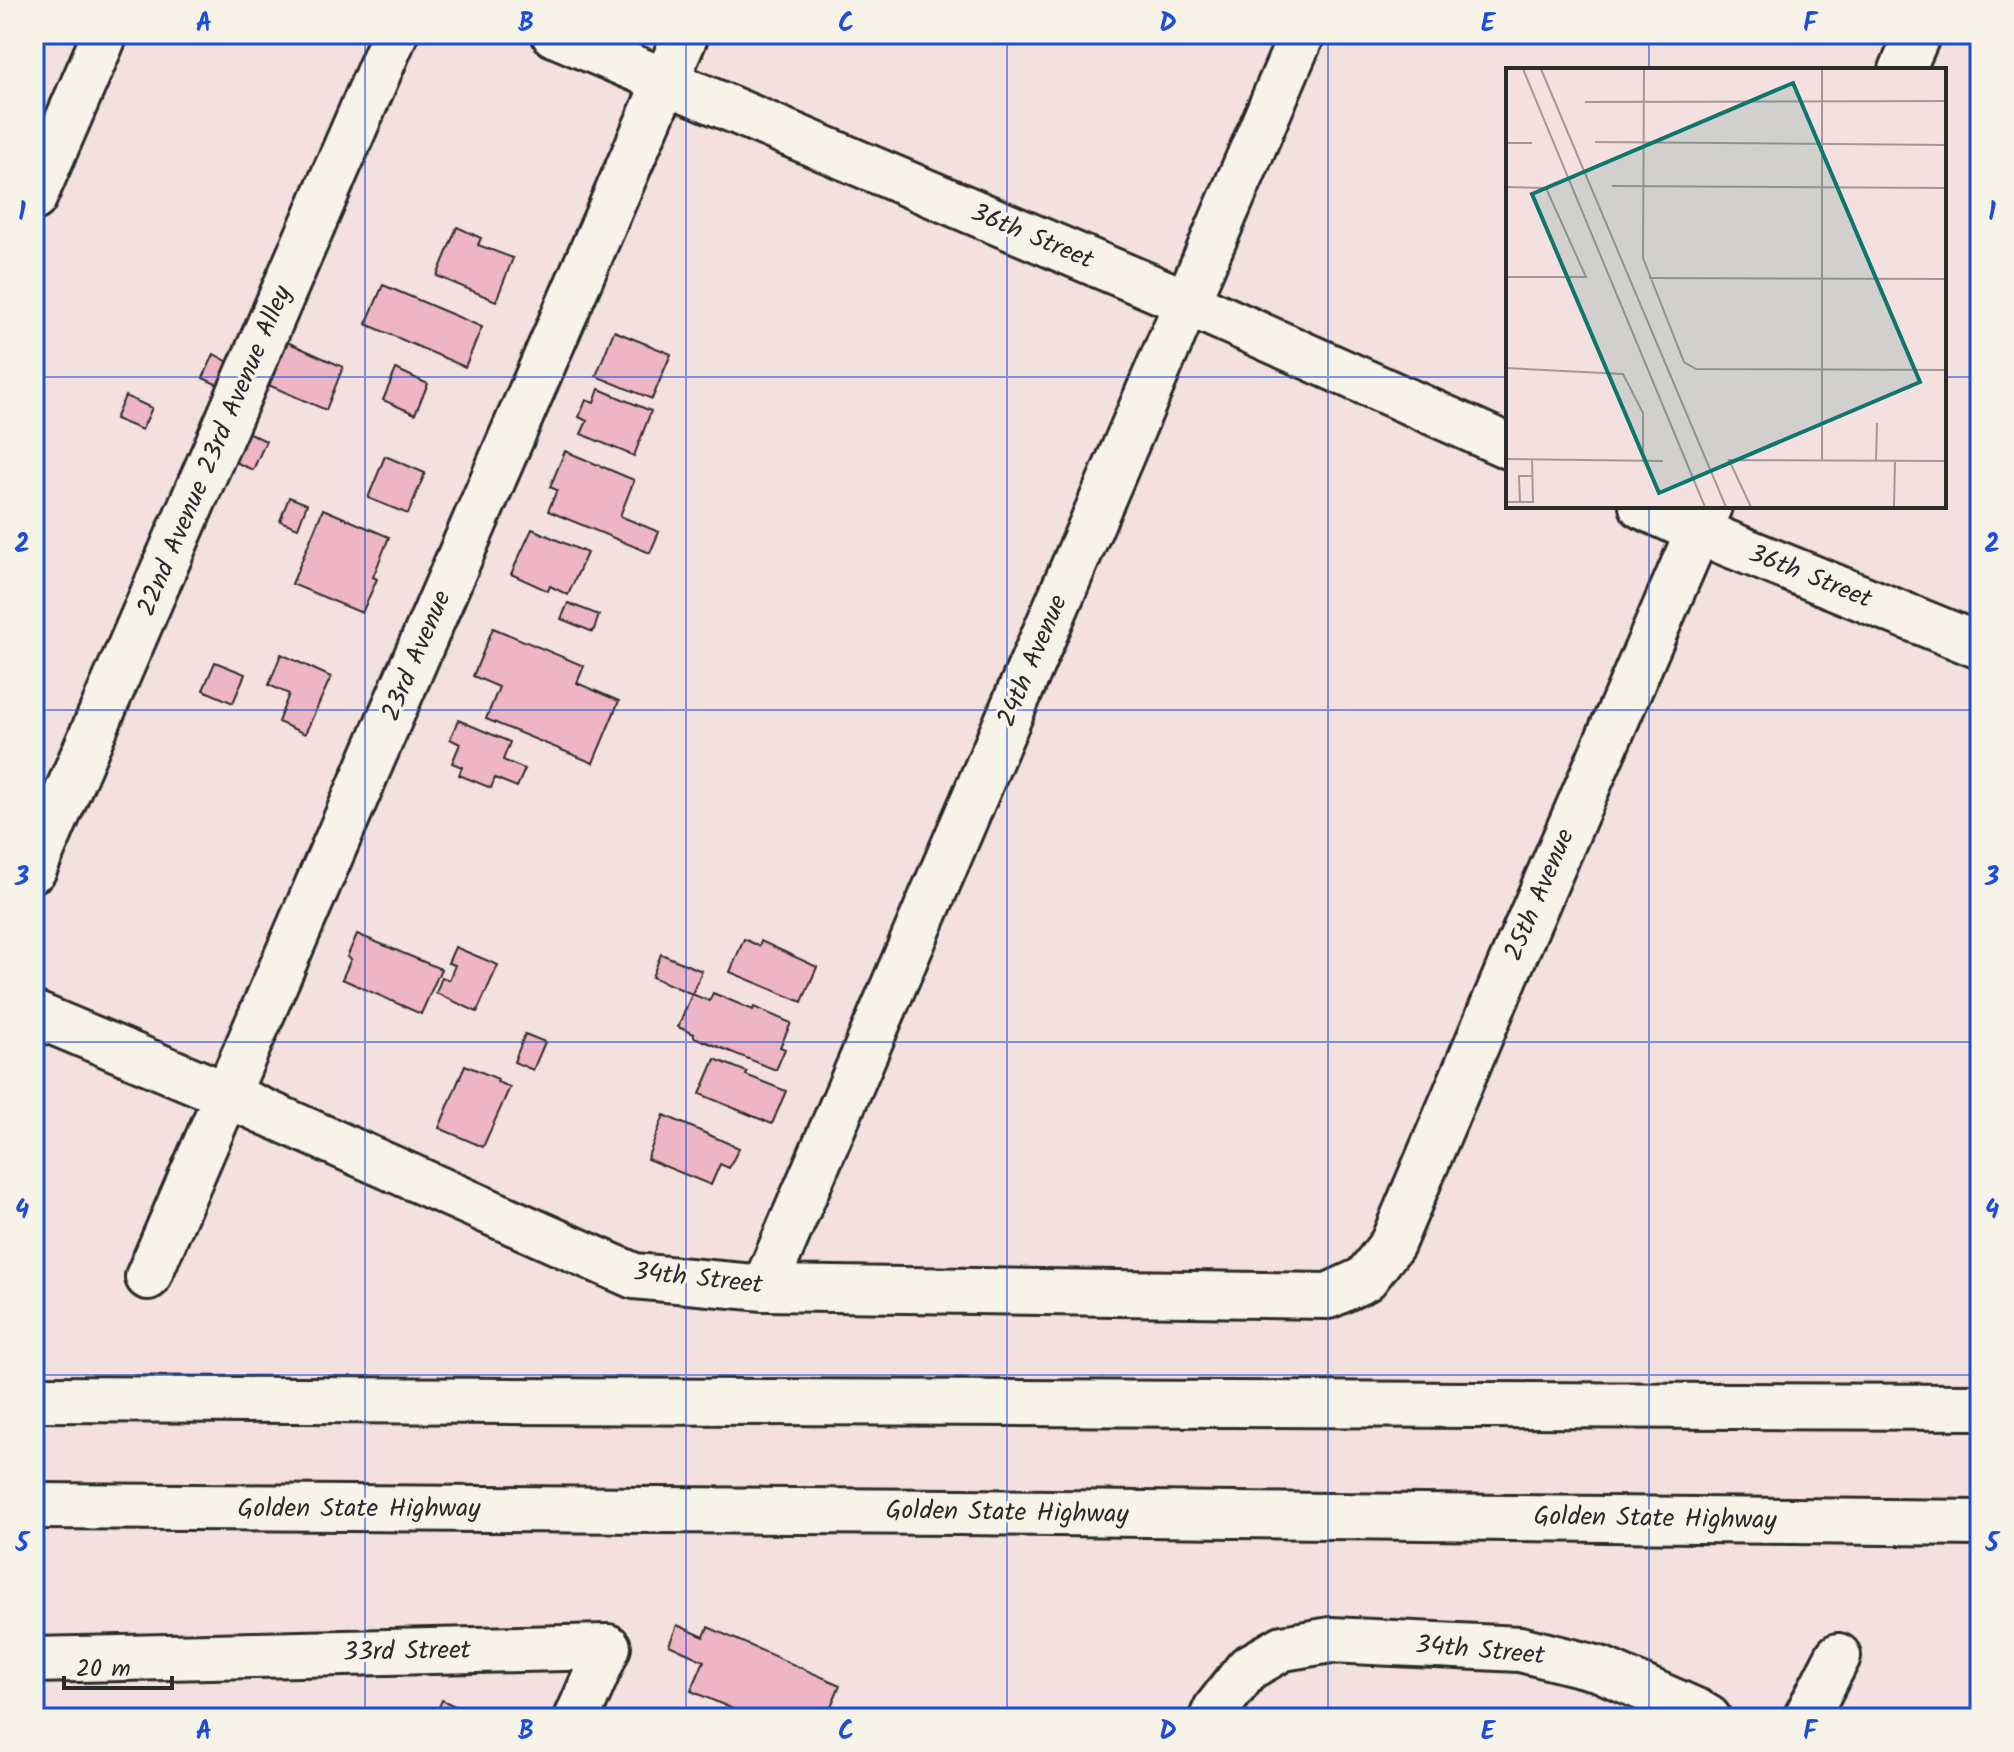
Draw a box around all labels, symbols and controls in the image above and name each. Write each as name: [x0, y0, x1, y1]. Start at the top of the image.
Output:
text: A: [196, 3, 212, 45]
text: B: [518, 3, 534, 45]
text: C: [838, 3, 854, 45]
text: D: [1159, 3, 1177, 45]
text: E: [1481, 3, 1497, 45]
text: F: [1803, 3, 1819, 45]
inset map: [1506, 68, 1946, 508]
text: 1: [18, 192, 26, 234]
street label: 36th Street: [964, 192, 1101, 282]
text: 1: [1988, 192, 1996, 234]
street label: 22nd Avenue 23rd Avenue Alley: [126, 278, 304, 623]
text: 2: [14, 524, 30, 566]
text: 2: [1984, 524, 2000, 566]
street label: 36th Street: [1742, 533, 1879, 621]
street label: 23rd Avenue: [371, 584, 464, 728]
street label: 24th Avenue: [986, 588, 1080, 734]
street label: 25th Avenue: [1493, 822, 1587, 968]
text: 3: [14, 857, 29, 899]
text: 3: [1984, 857, 1999, 899]
text: 4: [15, 1190, 29, 1232]
text: 4: [1985, 1190, 1999, 1232]
street label: 34th Street: [631, 1251, 766, 1307]
street label: Golden State Highway: [237, 1488, 481, 1530]
street label: Golden State Highway: [885, 1490, 1130, 1536]
street label: Golden State Highway: [1533, 1496, 1778, 1542]
text: 5: [14, 1523, 30, 1565]
text: 5: [1984, 1523, 2000, 1565]
street label: 34th Street: [1414, 1624, 1547, 1678]
street label: 33rd Street: [343, 1630, 472, 1674]
scale bar: [64, 1640, 172, 1690]
text: 20 m: [76, 1650, 131, 1689]
text: A: [196, 1711, 212, 1752]
text: B: [518, 1711, 534, 1752]
text: C: [838, 1711, 854, 1752]
text: D: [1159, 1711, 1177, 1752]
text: E: [1481, 1711, 1497, 1752]
text: F: [1803, 1711, 1819, 1752]

